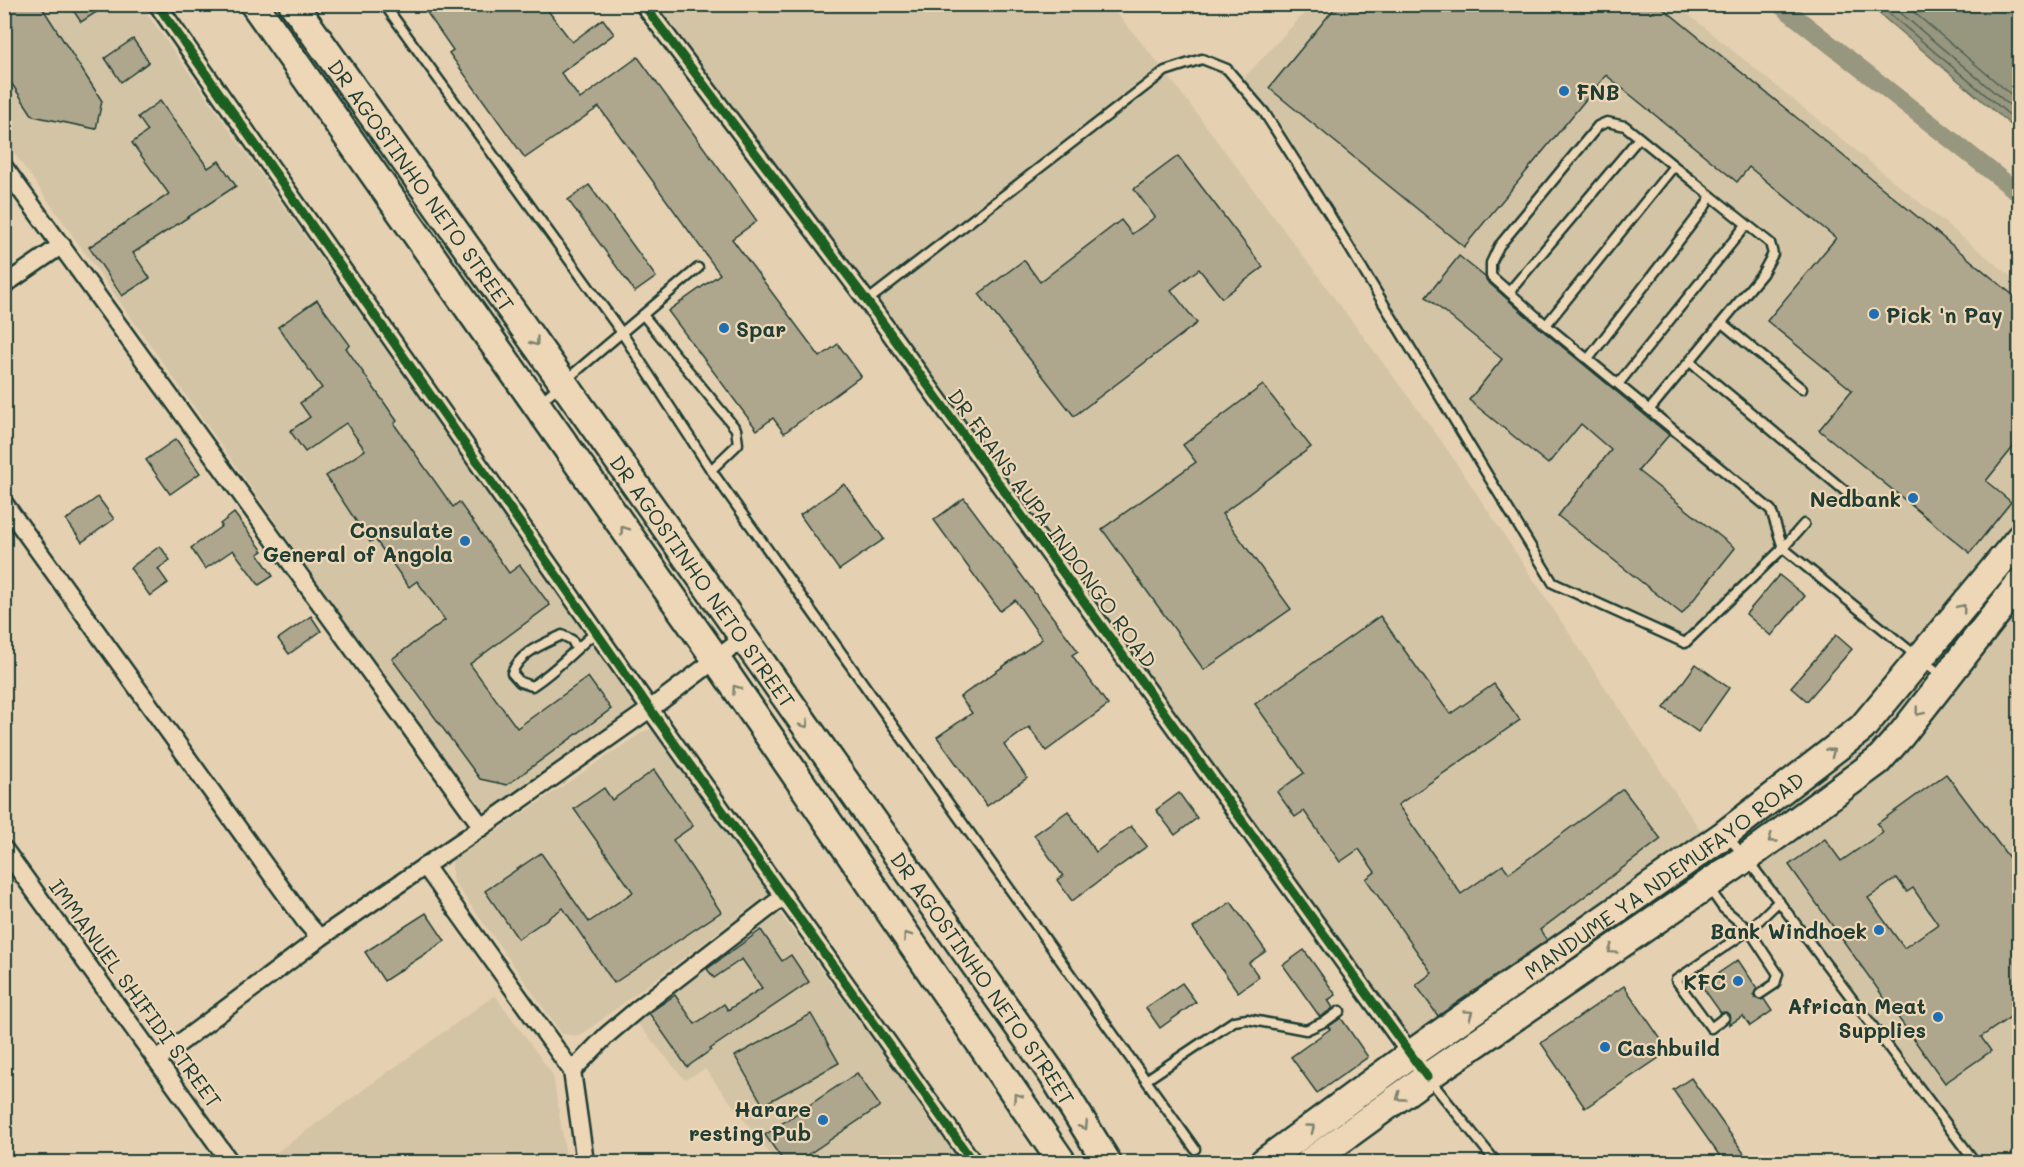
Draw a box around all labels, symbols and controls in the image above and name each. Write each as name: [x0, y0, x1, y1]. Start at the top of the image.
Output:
street label: DR AGOSTINHO NETO STREET: [323, 53, 521, 316]
place label: FNB: [1576, 78, 1620, 105]
marker: FNB: [1557, 84, 1571, 98]
place label: Pick 'n Pay: [1886, 301, 2003, 329]
marker: Pick 'n Pay: [1867, 307, 1881, 321]
place label: Spar: [736, 315, 786, 342]
marker: Spar: [717, 321, 731, 335]
one-way arrow: [528, 336, 539, 347]
street label: DR FRANS AUPA INDONGO ROAD: [943, 383, 1163, 673]
street label: DR AGOSTINHO NETO STREET: [605, 449, 802, 713]
place label: Nedbank: [1810, 485, 1901, 512]
marker: Nedbank: [1906, 491, 1920, 505]
place label: Consulate General of Angola: [263, 516, 453, 567]
one-way arrow: [620, 525, 631, 536]
marker: Consulate General of Angola: [458, 534, 472, 548]
one-way arrow: [1955, 604, 1966, 615]
one-way arrow: [732, 685, 743, 696]
one-way arrow: [1915, 705, 1926, 716]
one-way arrow: [798, 718, 809, 729]
one-way arrow: [1824, 748, 1835, 759]
street label: MANDUME YA NDEMUFAYO ROAD: [1518, 765, 1809, 985]
one-way arrow: [1768, 831, 1779, 842]
street label: DR AGOSTINHO NETO STREET: [885, 846, 1082, 1110]
street label: IMMANUEL SHIFIDI STREET: [44, 873, 228, 1113]
place label: Bank Windhoek: [1710, 917, 1867, 944]
marker: Bank Windhoek: [1872, 923, 1886, 937]
one-way arrow: [903, 932, 914, 943]
one-way arrow: [1608, 943, 1619, 954]
place label: KFC: [1683, 968, 1726, 995]
marker: KFC: [1731, 974, 1745, 988]
place label: African Meat Supplies: [1788, 992, 1926, 1043]
one-way arrow: [1462, 1010, 1473, 1021]
marker: African Meat Supplies: [1931, 1010, 1945, 1024]
place label: Cashbuild: [1617, 1034, 1720, 1061]
marker: Cashbuild: [1598, 1040, 1612, 1054]
one-way arrow: [1396, 1089, 1407, 1100]
one-way arrow: [1013, 1093, 1024, 1104]
place label: Harare resting Pub: [689, 1095, 811, 1146]
marker: Harare resting Pub: [816, 1113, 830, 1127]
one-way arrow: [1077, 1120, 1089, 1130]
one-way arrow: [1304, 1124, 1315, 1135]

